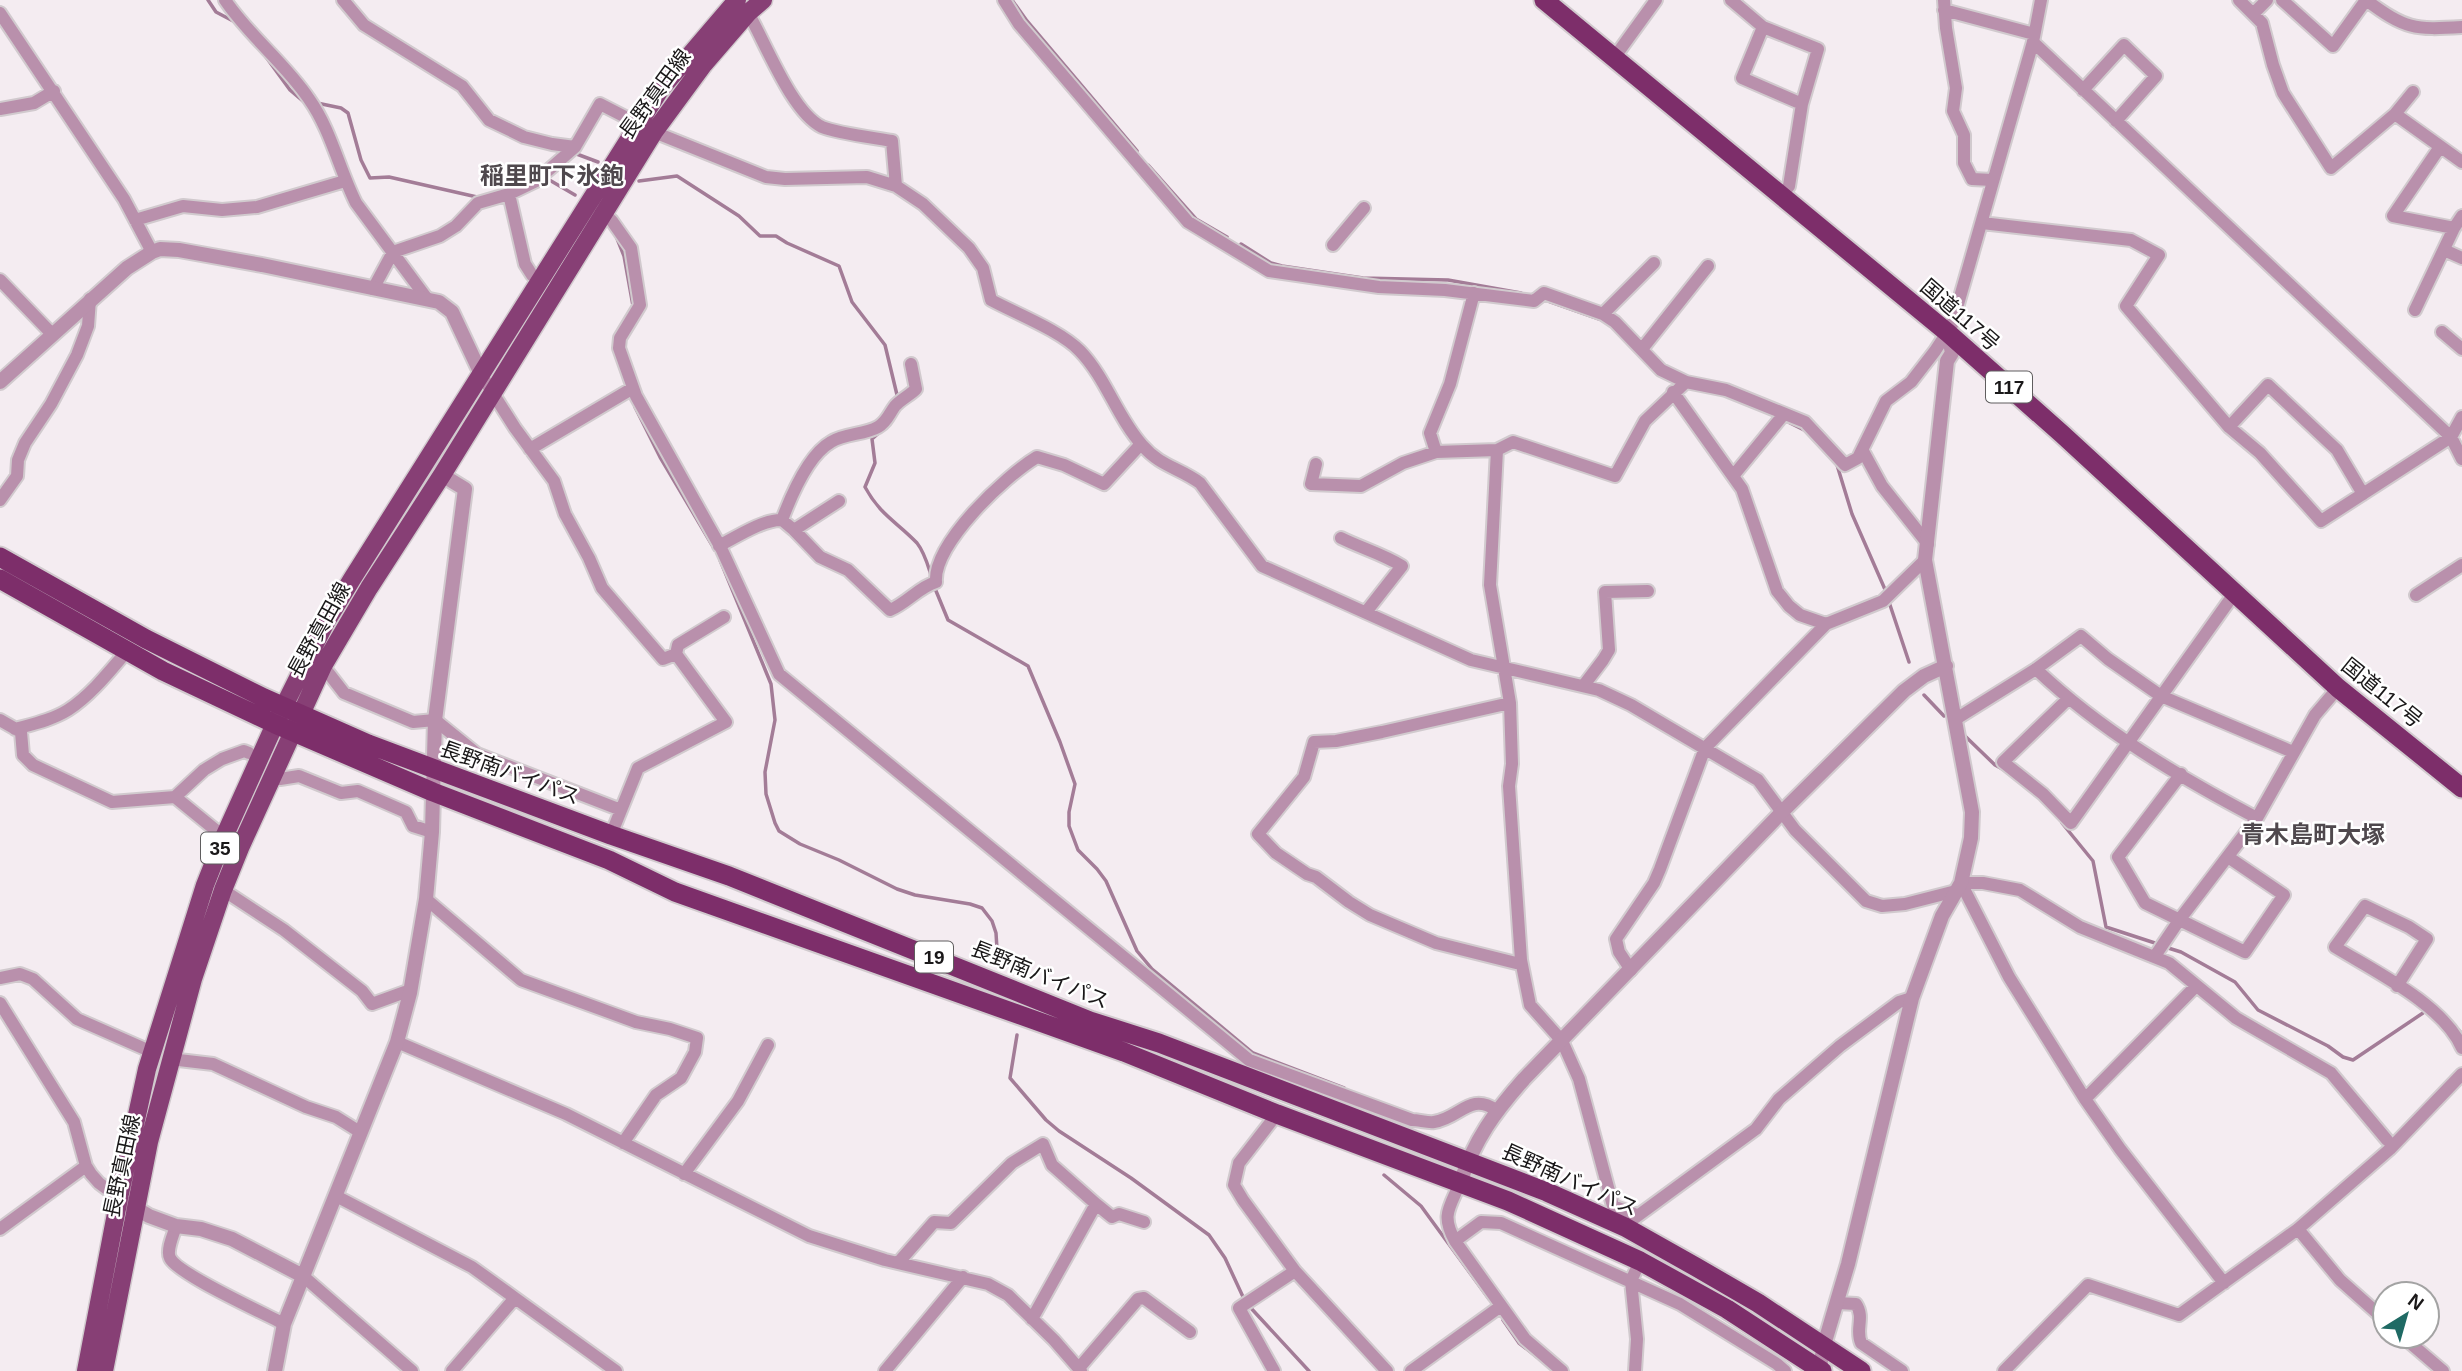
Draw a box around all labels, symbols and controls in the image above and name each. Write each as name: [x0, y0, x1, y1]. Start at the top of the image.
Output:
street label: 長野真田線: [614, 44, 695, 143]
district label: 稲里町下氷鉋: [480, 162, 624, 189]
street label: 国道117号: [1916, 274, 2004, 355]
road number: 117: [1986, 372, 2032, 402]
street label: 長野真田線: [283, 578, 354, 681]
street label: 国道117号: [2338, 653, 2427, 732]
street label: 長野南バイパス: [437, 737, 583, 808]
district label: 青木島町大塚: [2241, 821, 2385, 848]
road number: 35: [201, 832, 239, 863]
street label: 長野南バイパス: [968, 936, 1112, 1013]
road number: 19: [915, 942, 953, 973]
street label: 長野真田線: [99, 1112, 144, 1220]
street label: 長野南バイパス: [1499, 1139, 1642, 1220]
north arrow: [2371, 1280, 2441, 1350]
text: N: [2404, 1289, 2428, 1314]

